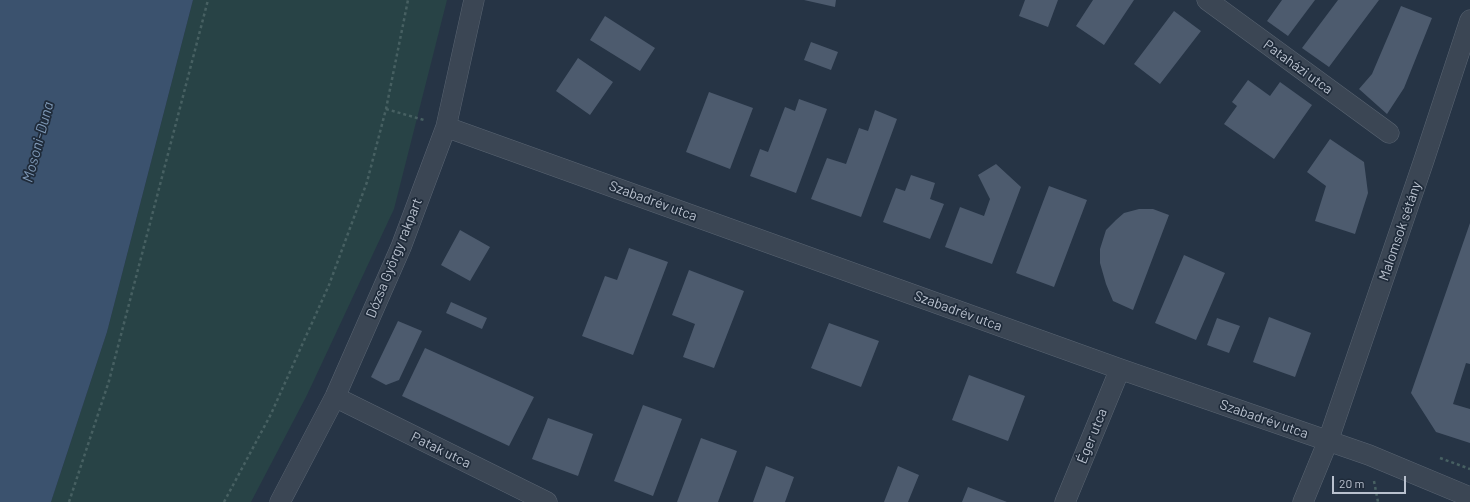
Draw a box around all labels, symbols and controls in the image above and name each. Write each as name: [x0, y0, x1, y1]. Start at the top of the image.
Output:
street label: Pataházi utca: [1260, 36, 1336, 98]
water label: Mosoni-Duna: [19, 100, 57, 184]
street label: Szabadrév utca: [607, 177, 699, 225]
street label: Malomsok sétány: [1375, 179, 1425, 283]
street label: Dózsa György rakpart: [362, 196, 426, 320]
street label: Szabadrév utca: [912, 287, 1004, 335]
street label: Szabadrév utca: [1217, 396, 1311, 442]
street label: Éger utca: [1073, 406, 1111, 466]
street label: Patak utca: [408, 428, 474, 472]
scale bar: [1334, 468, 1408, 494]
text: 20 m: [1339, 476, 1365, 490]

